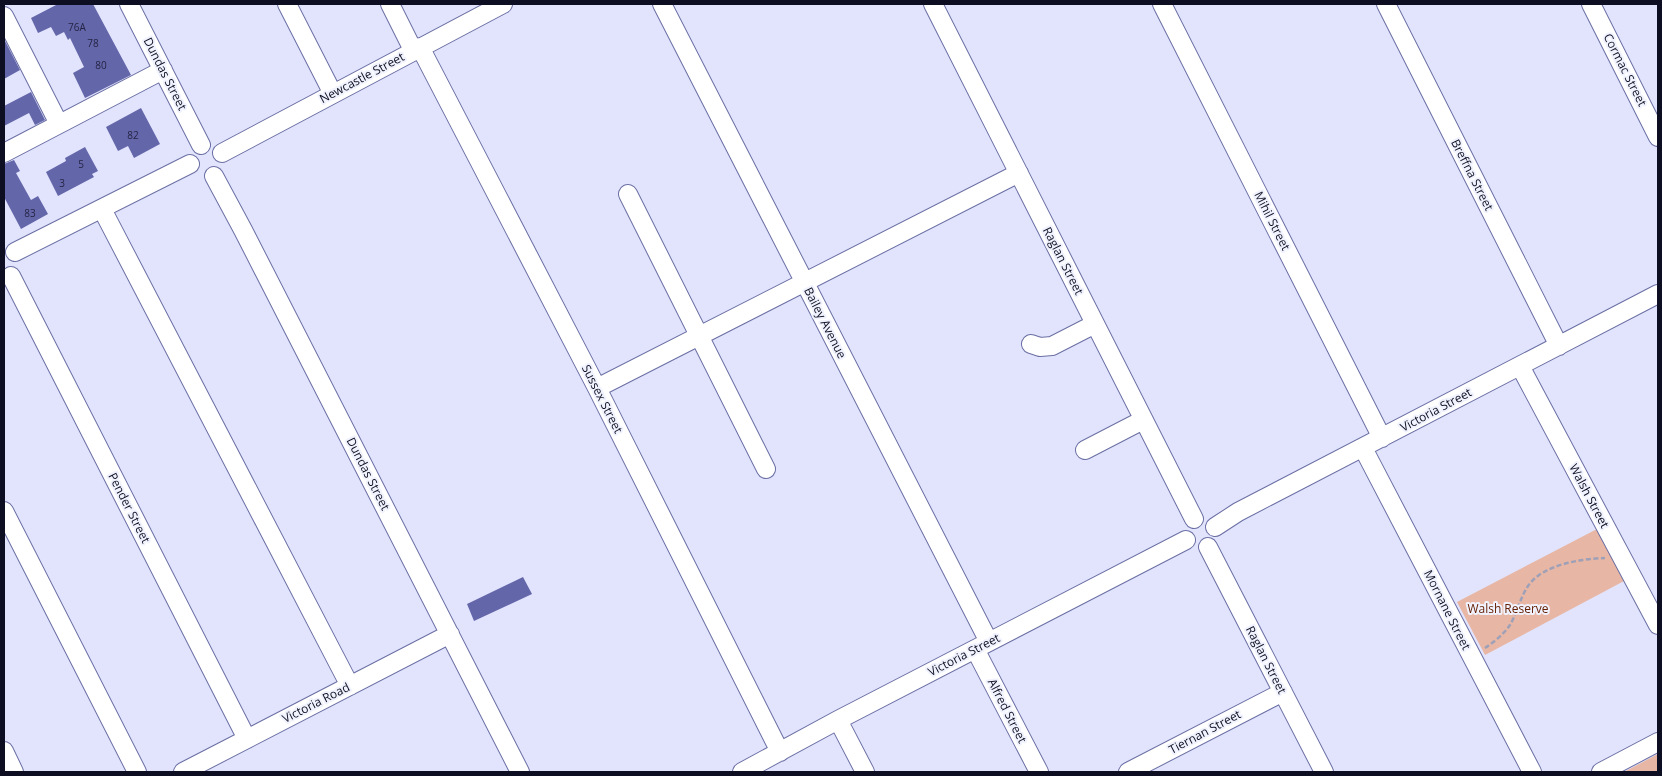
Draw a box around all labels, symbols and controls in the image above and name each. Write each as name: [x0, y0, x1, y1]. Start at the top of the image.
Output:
house number: 76A: [68, 20, 87, 34]
street label: Cormac Street: [1600, 30, 1651, 109]
street label: Dundas Street: [140, 34, 191, 113]
house number: 78: [87, 36, 99, 50]
street label: Newcastle Street: [316, 48, 407, 107]
house number: 80: [95, 58, 107, 72]
house number: 82: [127, 128, 139, 142]
street label: Breffna Street: [1447, 136, 1498, 213]
house number: 5: [78, 157, 84, 171]
house number: 3: [59, 176, 65, 190]
street label: Mihil Street: [1250, 188, 1295, 253]
house number: 83: [24, 206, 36, 220]
street label: Raglan Street: [1039, 224, 1088, 298]
street label: Bailey Avenue: [800, 284, 851, 362]
street label: Sussex Street: [578, 361, 627, 436]
street label: Victoria Street: [1397, 384, 1474, 436]
street label: Dundas Street: [343, 434, 394, 513]
street label: Walsh Street: [1565, 461, 1613, 531]
street label: Pender Street: [104, 470, 154, 546]
street label: Mornane Street: [1420, 567, 1475, 653]
park label: Walsh Reserve: [1467, 600, 1549, 617]
street label: Raglan Street: [1242, 623, 1291, 697]
street label: Victoria Street: [925, 629, 1003, 680]
street label: Alfred Street: [984, 676, 1031, 746]
street label: Victoria Road: [279, 678, 353, 727]
street label: Tiernan Street: [1166, 705, 1244, 758]

